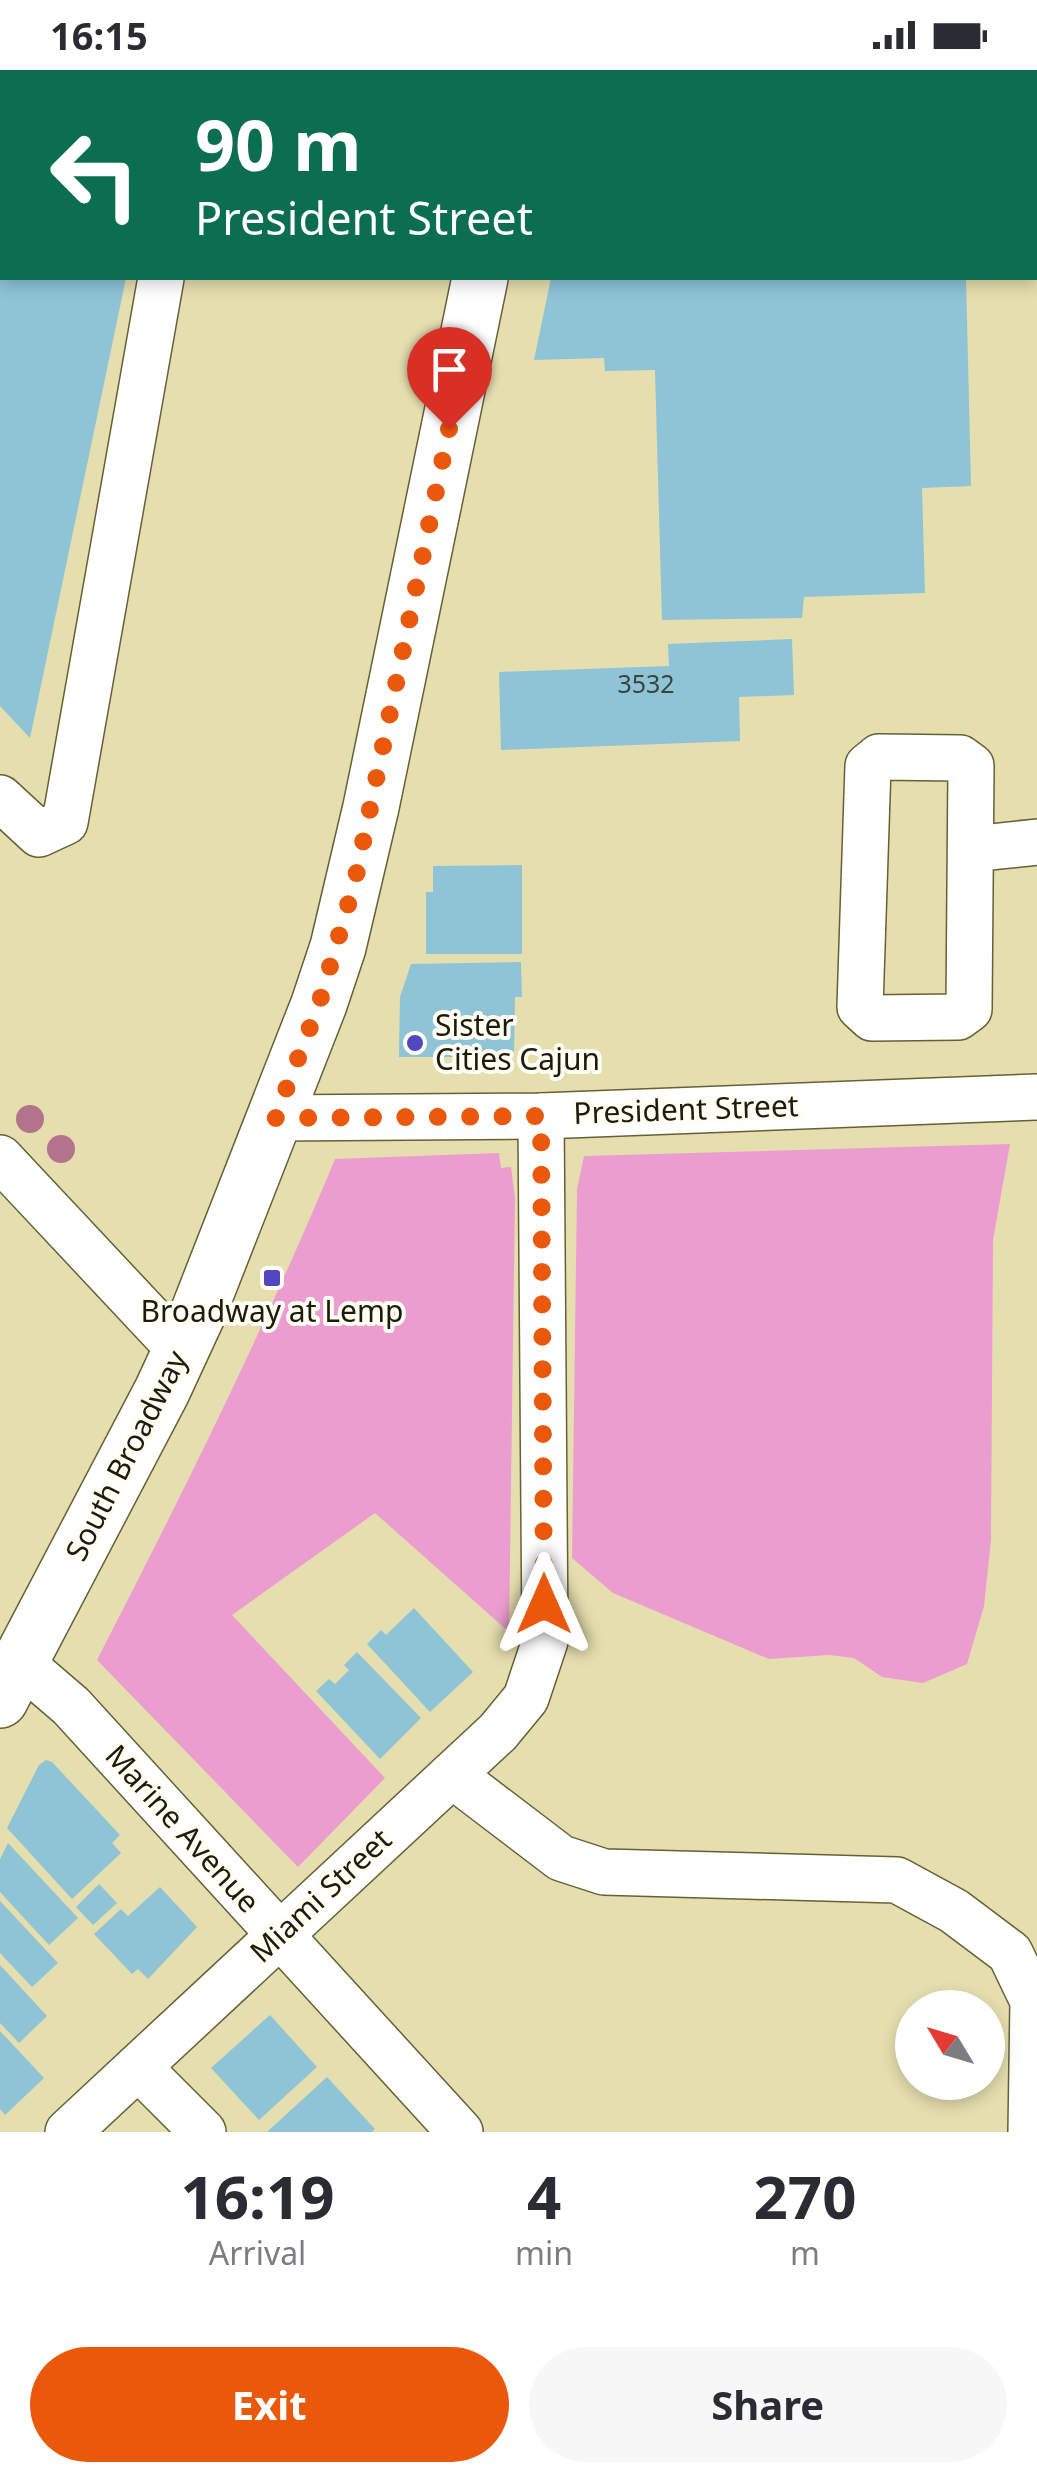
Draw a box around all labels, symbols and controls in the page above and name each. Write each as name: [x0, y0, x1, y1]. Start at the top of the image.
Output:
text: 16:15: [50, 9, 148, 61]
text: 90 m: [195, 96, 362, 192]
icon: left: [30, 110, 160, 240]
text: President Street: [195, 187, 533, 248]
pin: [407, 327, 492, 430]
icon: arrive: [422, 342, 477, 397]
house number: 3532: [617, 666, 675, 700]
place label: Sister Cities Cajun: [435, 1004, 600, 1079]
marker: Sister Cities Cajun: [404, 1032, 426, 1054]
street label: President Street: [573, 1084, 799, 1133]
marker: Broadway at Lemp: [261, 1267, 283, 1289]
place label: Broadway at Lemp: [141, 1290, 403, 1331]
street label: South Broadway: [55, 1343, 197, 1567]
position arrow: [492, 1552, 596, 1656]
street label: Marine Avenue: [97, 1735, 270, 1921]
street label: Miami Street: [240, 1819, 400, 1971]
north arrow: [895, 1990, 1005, 2100]
map controls: [895, 1990, 1005, 2100]
text: 16:19: [180, 2155, 335, 2237]
text: 4: [527, 2155, 561, 2237]
text: 270: [754, 2155, 857, 2237]
text: Arrival: [209, 2231, 306, 2274]
text: min: [515, 2231, 573, 2274]
text: m: [790, 2231, 820, 2274]
button: Exit: [30, 2347, 509, 2462]
button: Share: [529, 2347, 1007, 2462]

